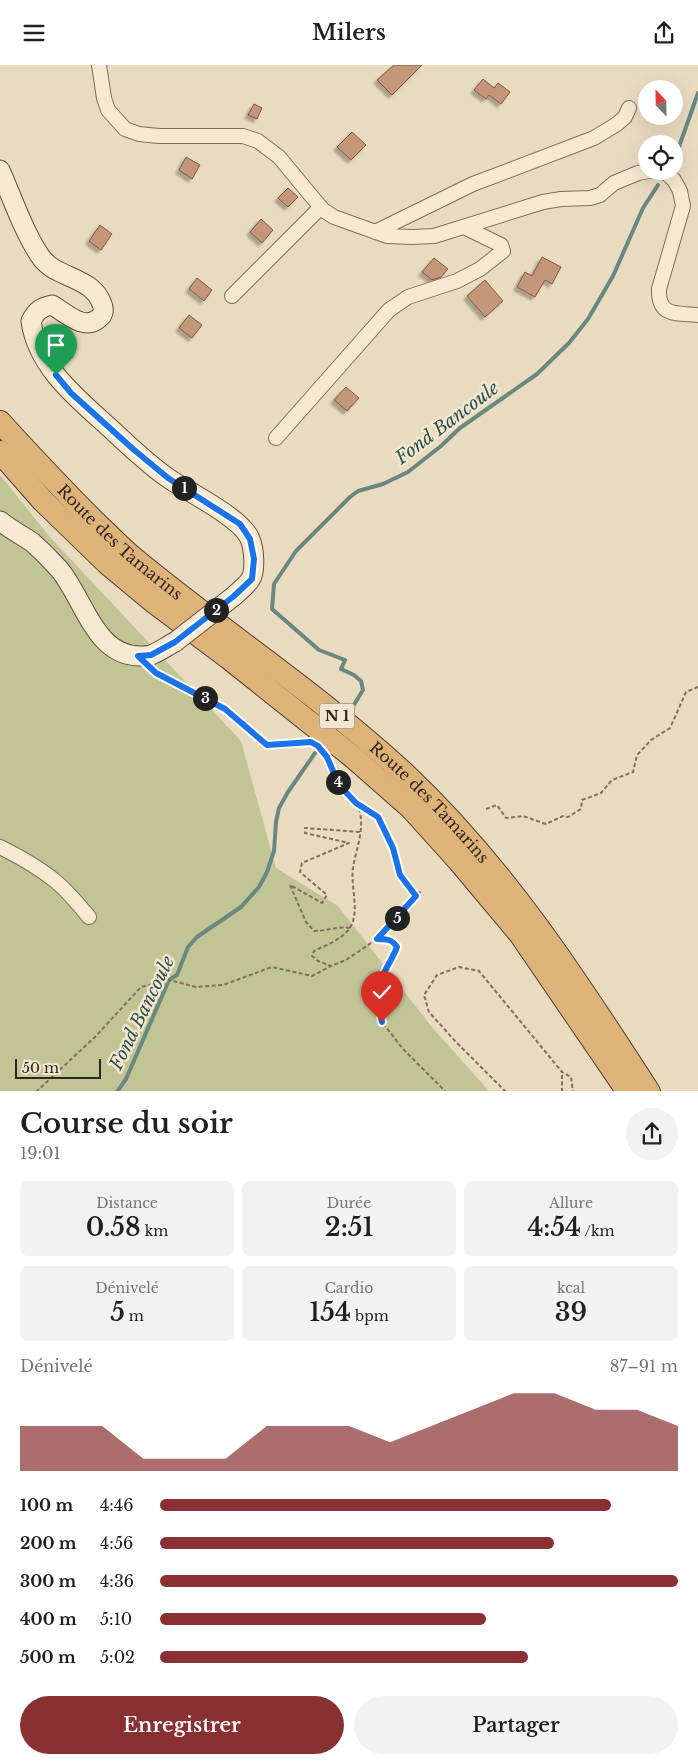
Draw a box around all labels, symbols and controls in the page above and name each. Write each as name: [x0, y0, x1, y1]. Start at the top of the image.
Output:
icon: menu: [20, 19, 48, 47]
text: Milers: [312, 19, 386, 46]
icon: share: [650, 19, 678, 47]
north arrow: [638, 80, 682, 125]
map controls: [638, 80, 683, 180]
button: locate: [638, 135, 683, 180]
pin: [35, 324, 77, 375]
icon: arrive: [42, 331, 70, 359]
water label: Fond Bancoule: [390, 377, 503, 470]
pin: 1: [172, 475, 196, 501]
text: 1: [181, 479, 188, 497]
street label: Route des Tamarins: [53, 480, 187, 604]
pin: 2: [204, 597, 228, 623]
text: 2: [212, 601, 221, 619]
pin: 3: [192, 685, 218, 711]
text: 3: [201, 689, 210, 707]
road number: N 1: [320, 703, 354, 729]
street label: Route des Tamarins: [366, 737, 494, 867]
pin: 4: [326, 769, 350, 795]
text: 4: [334, 773, 343, 791]
pin: 5: [384, 905, 410, 931]
text: 5: [393, 909, 402, 927]
water label: Fond Bancoule: [105, 953, 179, 1074]
pin: [361, 971, 403, 1022]
icon: check: [368, 978, 396, 1006]
scale bar: [15, 1057, 101, 1080]
text: 50 m: [22, 1059, 59, 1077]
text: Course du soir: [20, 1106, 233, 1141]
button: share: [626, 1108, 678, 1160]
text: 19:01: [20, 1143, 61, 1163]
text: Distance: [96, 1194, 158, 1212]
text: Durée: [327, 1194, 371, 1212]
text: Allure: [549, 1194, 593, 1212]
text: 0.58: [86, 1212, 141, 1243]
text: 2:51: [325, 1212, 373, 1243]
text: 4:54: [527, 1212, 581, 1243]
text: km: [141, 1222, 168, 1240]
text: /km: [581, 1222, 615, 1240]
text: Dénivelé: [95, 1279, 159, 1297]
text: Cardio: [325, 1279, 373, 1297]
text: kcal: [557, 1279, 585, 1297]
text: 5: [110, 1297, 125, 1328]
text: 154: [309, 1297, 351, 1328]
text: 39: [555, 1297, 587, 1328]
text: m: [125, 1307, 144, 1325]
text: bpm: [351, 1307, 389, 1325]
text: Dénivelé: [20, 1356, 93, 1376]
text: 87–91 m: [610, 1356, 678, 1376]
text: 100 m: [20, 1495, 73, 1515]
text: 4:46: [100, 1495, 134, 1515]
text: 200 m: [20, 1533, 77, 1553]
text: 4:56: [100, 1533, 133, 1553]
text: 300 m: [20, 1571, 76, 1591]
text: 4:36: [100, 1571, 134, 1591]
text: 400 m: [20, 1609, 77, 1629]
text: 5:10: [100, 1609, 132, 1629]
text: 500 m: [20, 1647, 76, 1667]
text: 5:02: [100, 1647, 135, 1667]
button: Enregistrer: [20, 1696, 344, 1754]
button: Partager: [354, 1696, 678, 1754]

